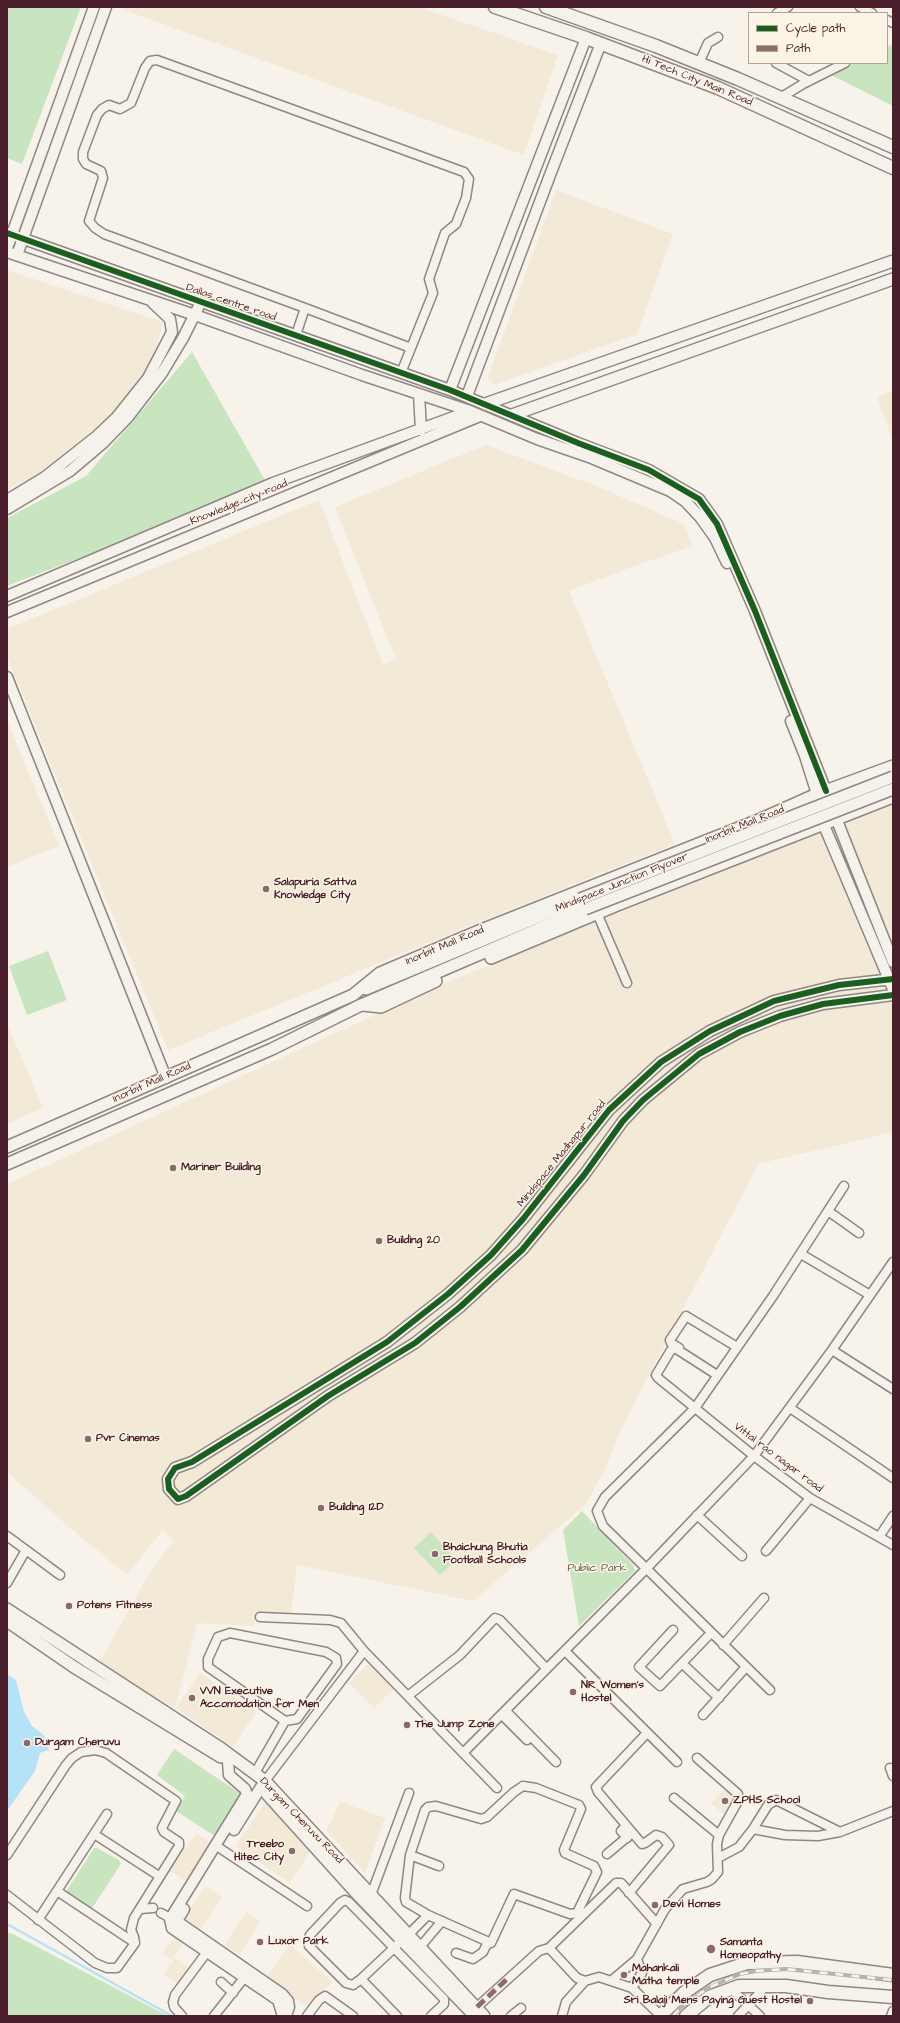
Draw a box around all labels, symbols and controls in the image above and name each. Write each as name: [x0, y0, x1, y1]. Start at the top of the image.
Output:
legend: [748, 12, 888, 64]
text: Cycle path: [786, 20, 845, 37]
text: Path: [786, 40, 811, 57]
street label: Hi Tech City Main Road: [640, 53, 754, 109]
street label: Dallas centre road: [184, 281, 278, 325]
street label: Knowledge city road: [189, 477, 289, 529]
street label: Inorbit Mall Road: [704, 803, 786, 847]
street label: Mindspace Junction Flyover: [554, 850, 690, 916]
place label: Salapuria Sattva Knowledge City: [274, 876, 356, 902]
marker: Salapuria Sattva Knowledge City: [261, 884, 271, 894]
street label: Inorbit Mall Road: [404, 924, 486, 968]
street label: Inorbit Mall Road: [111, 1060, 193, 1106]
street label: Mindspace Madhapur road: [515, 1098, 609, 1210]
place label: Mariner Building: [181, 1161, 261, 1175]
marker: Mariner Building: [168, 1163, 178, 1173]
place label: Building 20: [387, 1234, 440, 1248]
marker: Building 20: [374, 1236, 384, 1246]
street label: Vittal rao nagar road: [731, 1420, 825, 1496]
place label: Pvr Cinemas: [96, 1432, 160, 1446]
marker: Pvr Cinemas: [83, 1434, 93, 1444]
place label: Building 12D: [329, 1501, 384, 1515]
marker: Building 12D: [316, 1503, 326, 1513]
place label: Bhaichung Bhutia Football Schools: [443, 1541, 528, 1567]
marker: Bhaichung Bhutia Football Schools: [430, 1549, 440, 1559]
park label: Public Park: [568, 1562, 626, 1576]
place label: Potens Fitness: [77, 1599, 152, 1613]
marker: Potens Fitness: [64, 1601, 74, 1611]
place label: NR Women's Hostel: [581, 1679, 644, 1705]
place label: VVN Executive Accomodation for Men: [200, 1685, 319, 1711]
marker: NR Women's Hostel: [568, 1687, 578, 1697]
marker: VVN Executive Accomodation for Men: [187, 1693, 197, 1703]
place label: The Jump Zone: [415, 1718, 494, 1732]
marker: The Jump Zone: [402, 1720, 412, 1730]
place label: Durgam Cheruvu: [35, 1736, 120, 1750]
marker: Durgam Cheruvu: [22, 1738, 32, 1748]
street label: Durgam Cheruvu Road: [256, 1775, 346, 1867]
place label: ZPHS School: [733, 1794, 800, 1808]
marker: ZPHS School: [720, 1796, 730, 1806]
place label: Treebo Hitec City: [234, 1838, 284, 1864]
marker: Treebo Hitec City: [287, 1846, 297, 1856]
place label: Devi Homes: [663, 1898, 721, 1912]
marker: Devi Homes: [650, 1900, 660, 1910]
place label: Luxor Park: [268, 1935, 328, 1949]
place label: Samanta Homeopathy: [720, 1936, 781, 1962]
marker: Luxor Park: [255, 1937, 265, 1947]
marker: Samanta Homeopathy: [705, 1943, 717, 1955]
place label: Mahankali Matha temple: [632, 1962, 699, 1988]
marker: Mahankali Matha temple: [619, 1970, 629, 1980]
place label: Sri Balaji Mens Paying Guest Hostel: [624, 1994, 802, 2008]
marker: Sri Balaji Mens Paying Guest Hostel: [805, 1996, 815, 2006]

